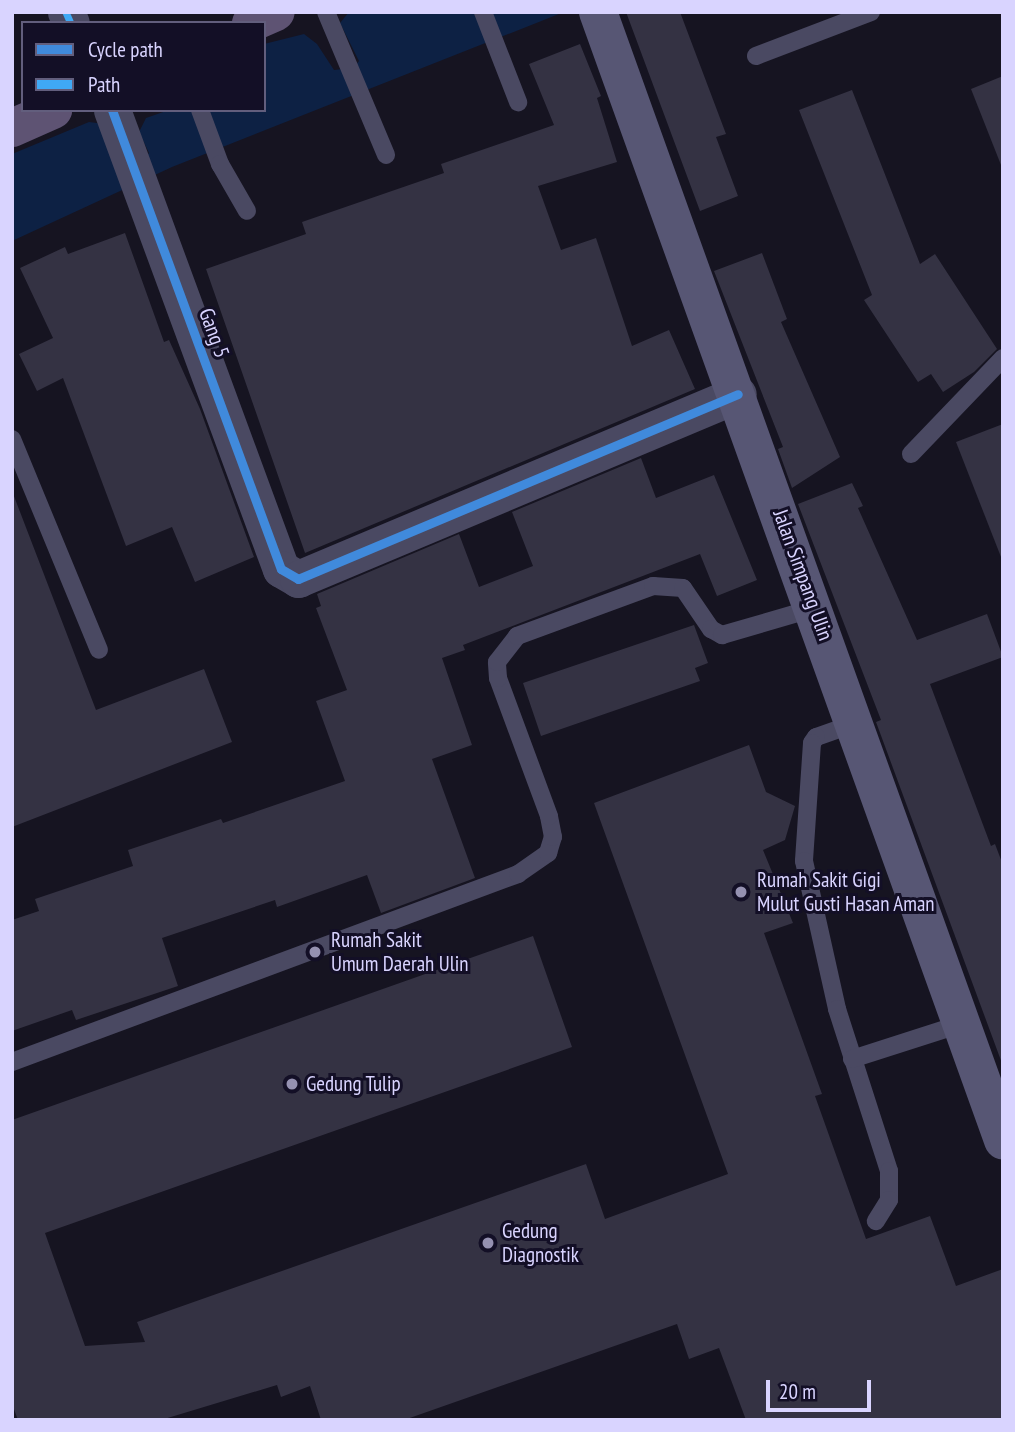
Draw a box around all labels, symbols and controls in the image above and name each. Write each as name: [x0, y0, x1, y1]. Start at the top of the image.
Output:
legend: [21, 21, 266, 112]
text: Cycle path: [88, 36, 163, 63]
text: Path: [88, 71, 120, 98]
street label: Gang 5: [193, 305, 235, 361]
street label: Jalan Simpang Ulin: [768, 506, 838, 644]
place label: Rumah Sakit Gigi Mulut Gusti Hasan Aman: [757, 867, 935, 917]
marker: Rumah Sakit Gigi Mulut Gusti Hasan Aman: [731, 882, 751, 902]
place label: Rumah Sakit Umum Daerah Ulin: [331, 927, 468, 977]
marker: Rumah Sakit Umum Daerah Ulin: [305, 942, 325, 962]
place label: Gedung Tulip: [306, 1071, 401, 1097]
marker: Gedung Tulip: [284, 1076, 300, 1092]
place label: Gedung Diagnostik: [502, 1218, 579, 1268]
marker: Gedung Diagnostik: [480, 1235, 496, 1251]
scale bar: [770, 1366, 875, 1410]
text: 20 m: [779, 1378, 816, 1405]

